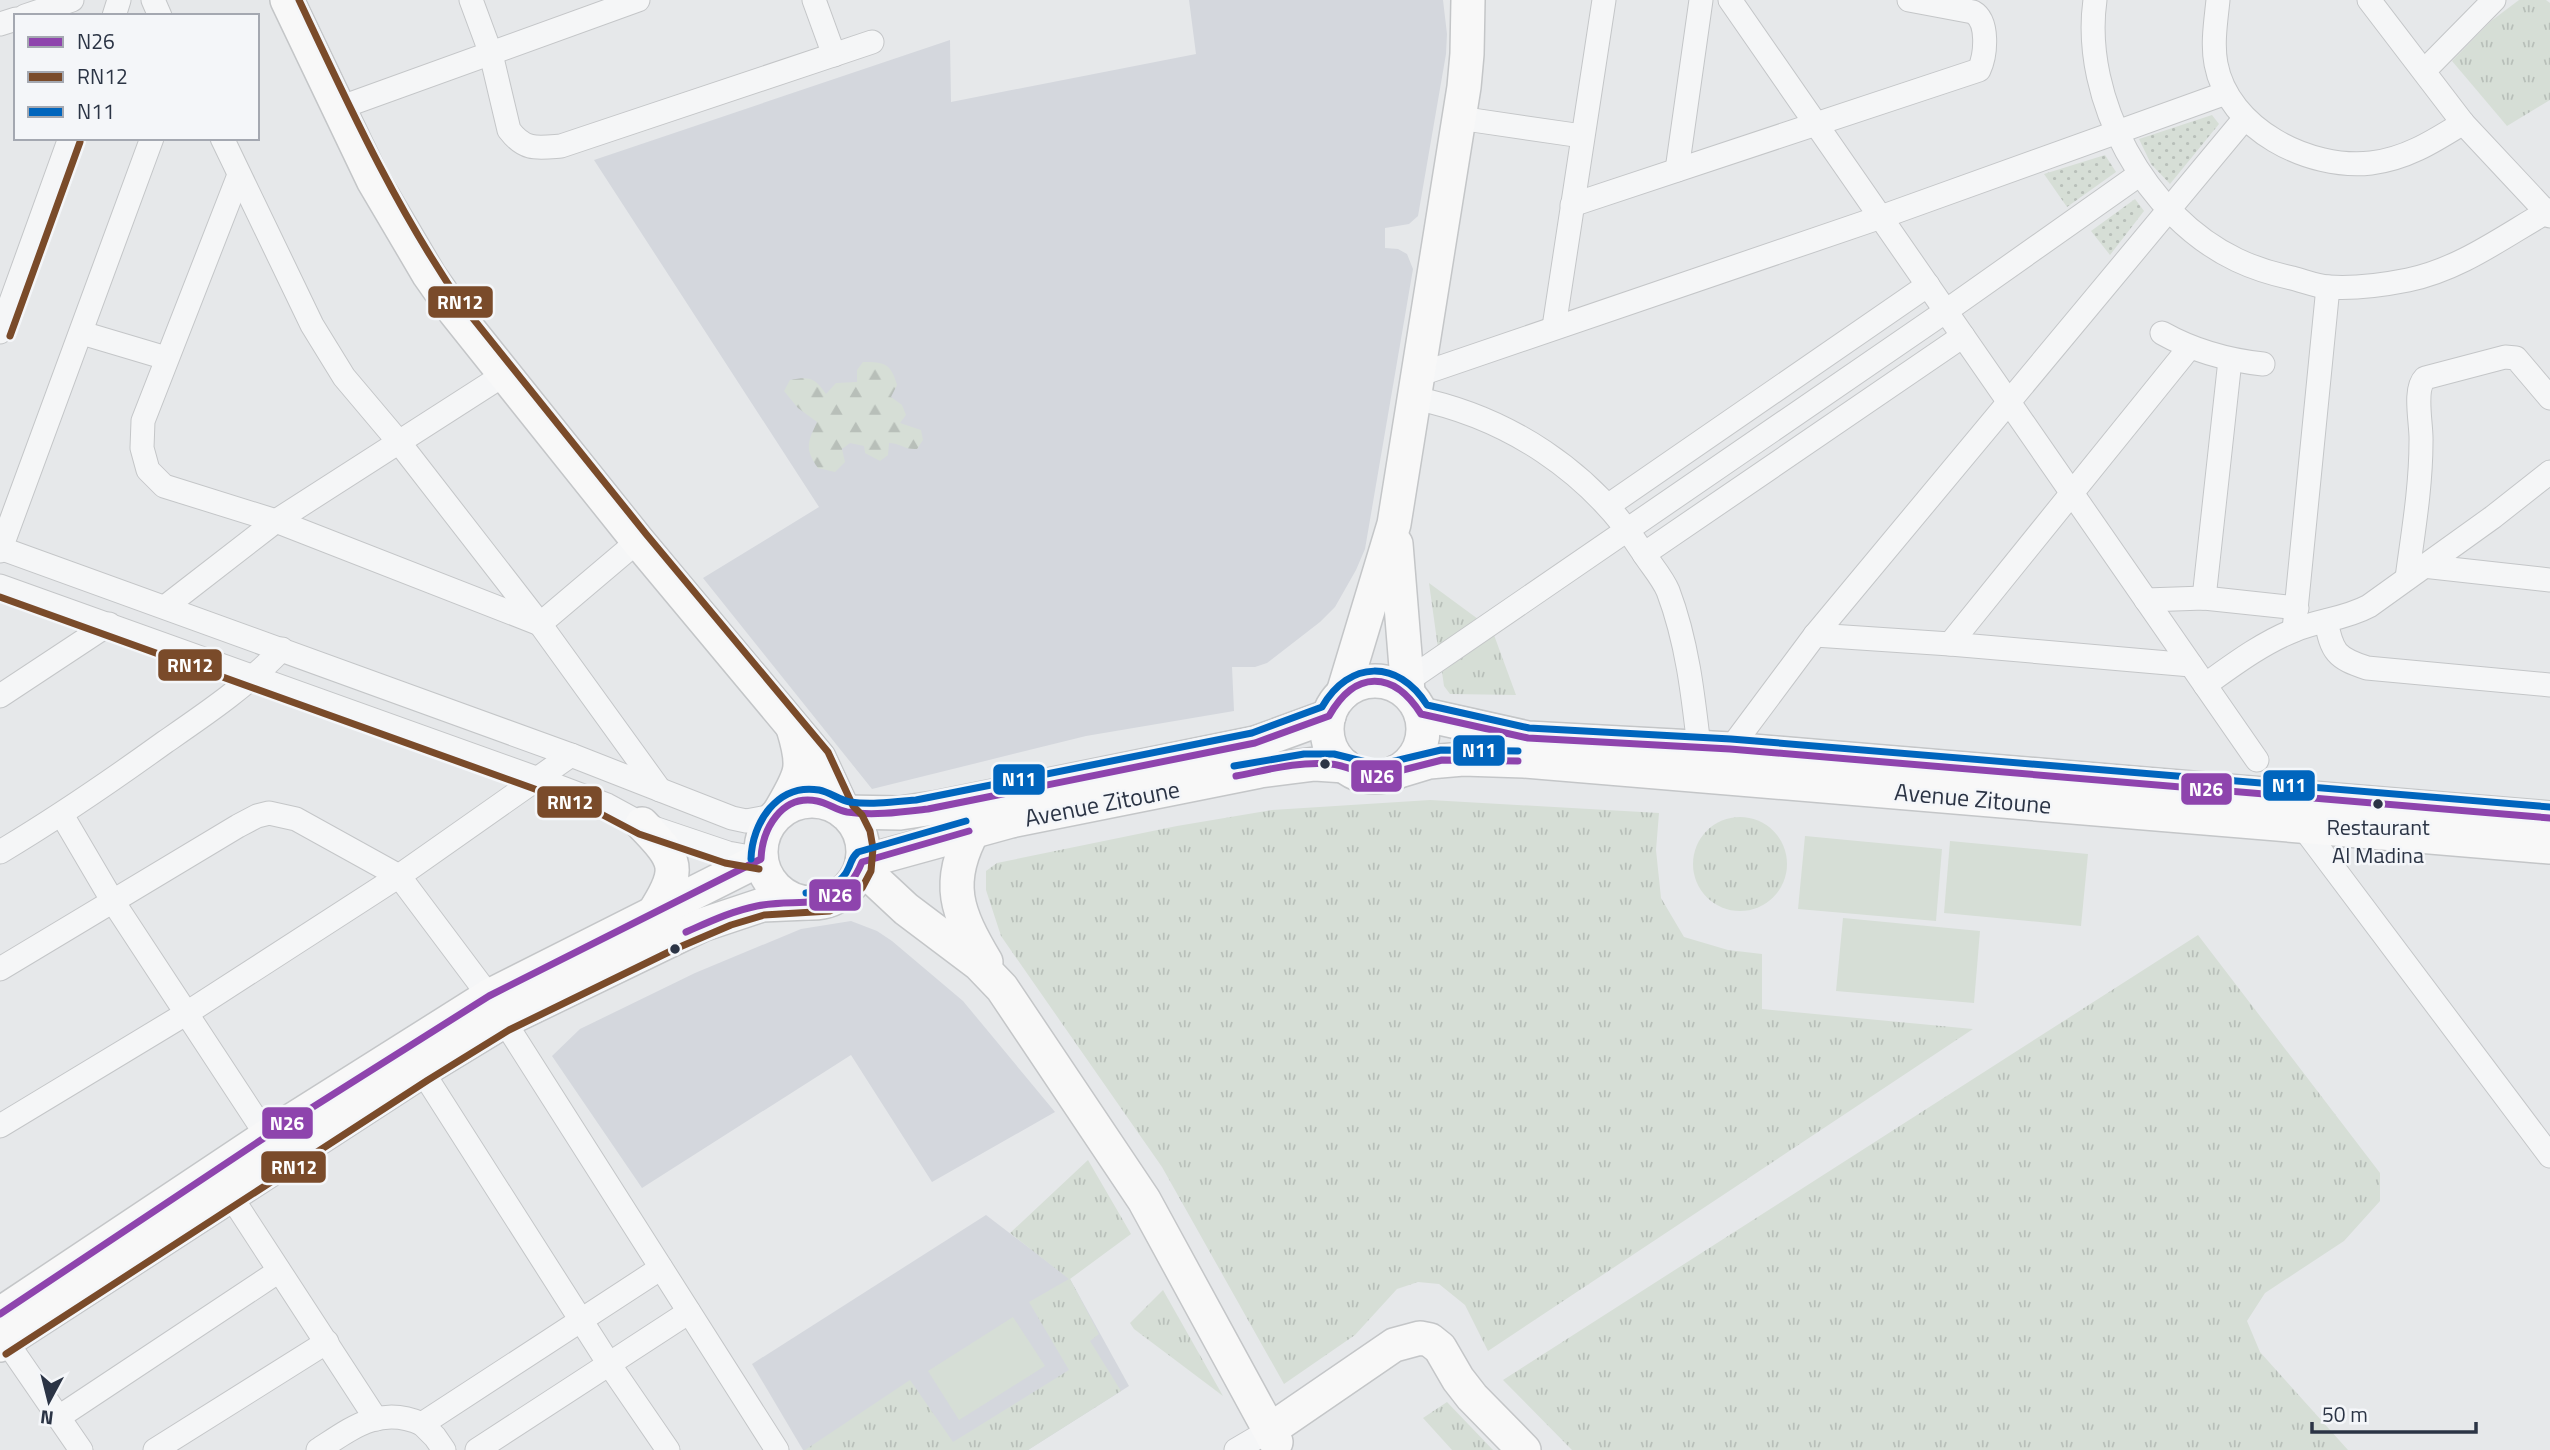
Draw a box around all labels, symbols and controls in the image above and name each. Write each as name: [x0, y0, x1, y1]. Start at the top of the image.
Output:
legend: [14, 14, 259, 140]
text: N26: [77, 25, 115, 57]
text: RN12: [77, 60, 128, 92]
text: N11: [77, 95, 115, 127]
line badge: RN12: [427, 285, 494, 319]
text: RN12: [437, 287, 483, 316]
line badge: RN12: [157, 648, 223, 682]
text: RN12: [167, 650, 213, 679]
line badge: N11: [1452, 734, 1506, 767]
text: N11: [1462, 735, 1496, 764]
unlabelled marker: [1318, 757, 1332, 771]
line badge: N26: [1350, 759, 1403, 793]
text: N26: [1360, 761, 1395, 790]
line badge: N11: [992, 763, 1046, 796]
text: N11: [1002, 764, 1036, 793]
line badge: N11: [2262, 769, 2316, 802]
street label: Avenue Zitoune: [1021, 770, 1183, 836]
text: N11: [2272, 770, 2306, 799]
line badge: N26: [2180, 772, 2233, 806]
street label: Avenue Zitoune: [1893, 773, 2053, 823]
text: N26: [2189, 774, 2224, 803]
line badge: RN12: [536, 785, 603, 819]
text: RN12: [547, 787, 593, 816]
marker: Restaurant Al Madina: [2371, 797, 2385, 811]
place label: Restaurant Al Madina: [2326, 810, 2430, 872]
line badge: N26: [808, 878, 862, 912]
text: N26: [818, 880, 853, 909]
unlabelled marker: [668, 942, 682, 956]
line badge: N26: [261, 1106, 314, 1140]
text: N26: [270, 1108, 305, 1137]
line badge: RN12: [260, 1150, 327, 1184]
text: RN12: [271, 1152, 317, 1181]
north arrow: [14, 1366, 84, 1436]
scale bar: [2312, 1390, 2476, 1434]
text: 50 m: [2322, 1398, 2368, 1430]
text: N: [39, 1403, 55, 1434]

